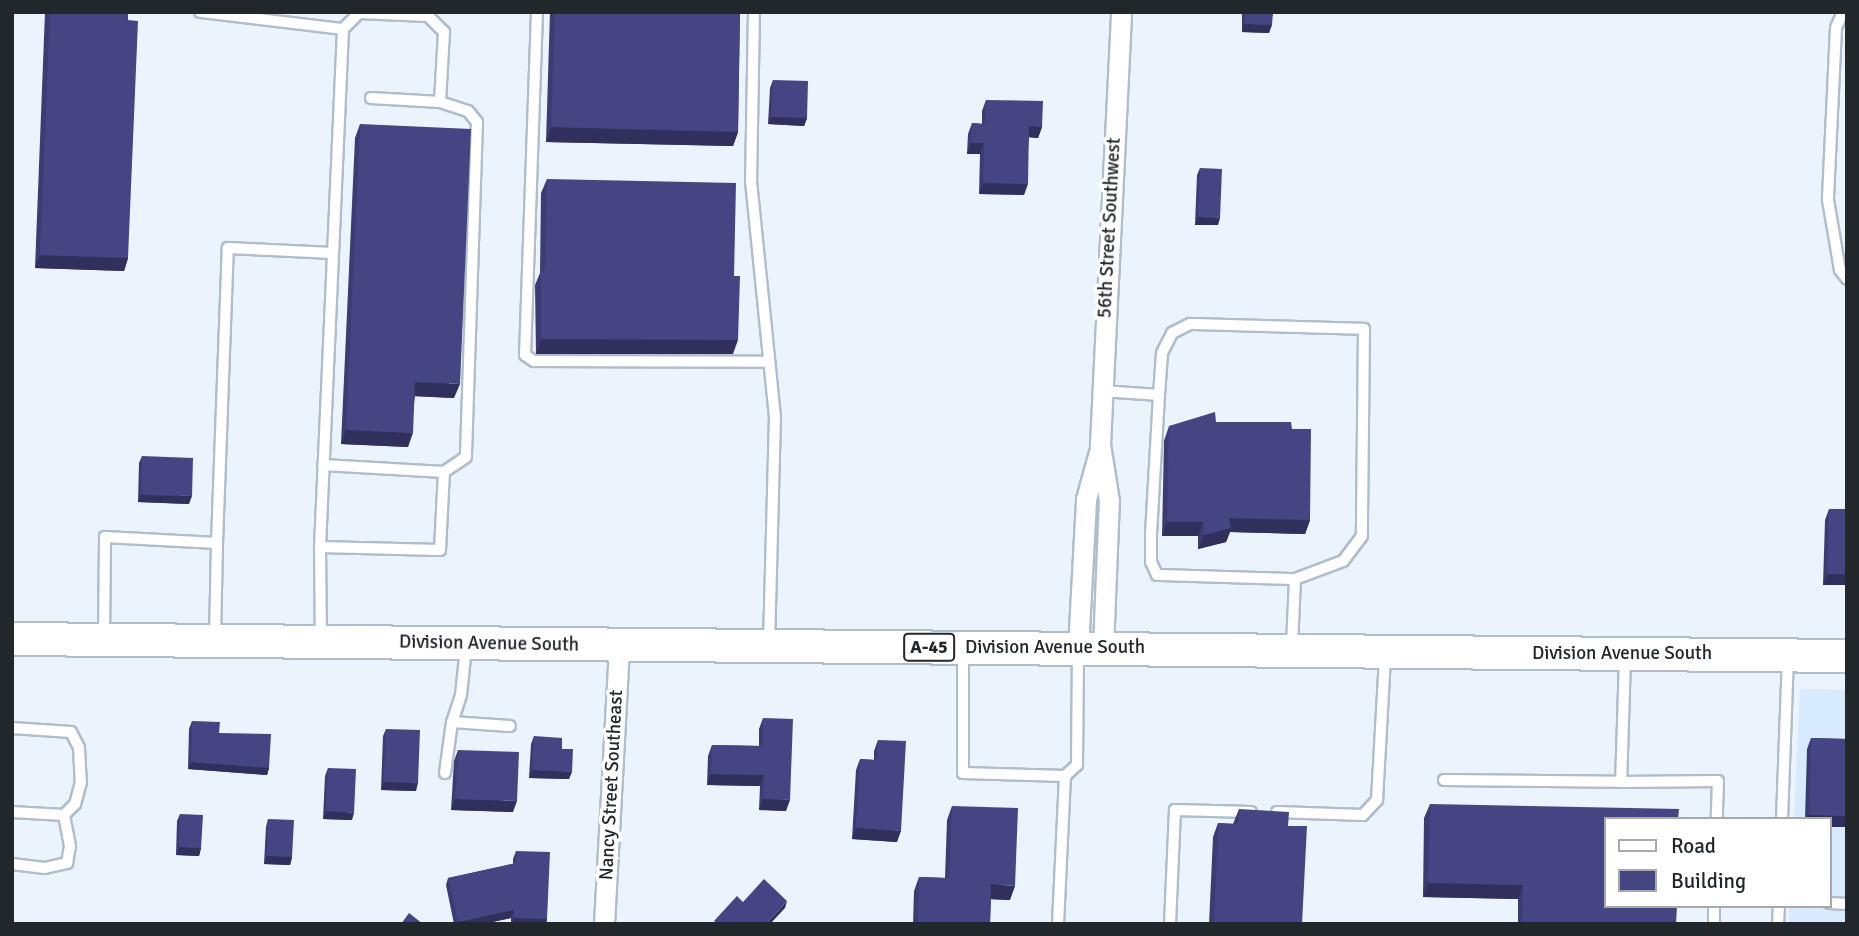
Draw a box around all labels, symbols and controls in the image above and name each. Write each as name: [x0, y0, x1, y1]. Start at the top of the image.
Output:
street label: 56th Street Southwest: [1094, 137, 1126, 319]
street label: Division Avenue South: [399, 631, 579, 657]
road number: A-45: [903, 632, 955, 662]
street label: Division Avenue South: [965, 637, 1145, 659]
street label: Division Avenue South: [1532, 643, 1712, 665]
street label: Nancy Street Southeast: [596, 689, 628, 881]
legend: [1604, 817, 1831, 908]
text: Road: [1671, 833, 1716, 859]
text: Building: [1671, 868, 1746, 894]

